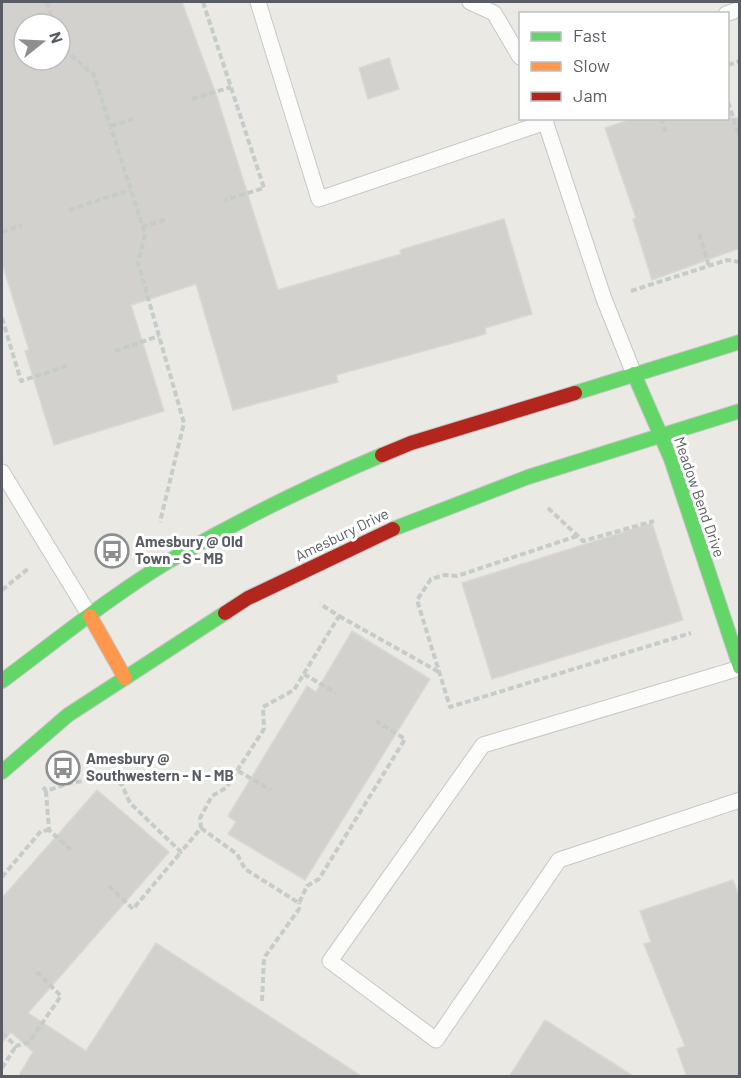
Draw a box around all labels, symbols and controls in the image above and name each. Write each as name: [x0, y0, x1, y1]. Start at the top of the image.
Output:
north arrow: [12, 12, 72, 72]
legend: [519, 12, 729, 120]
text: Fast: [573, 24, 607, 46]
text: N: [46, 29, 67, 45]
text: Slow: [573, 54, 610, 76]
text: Jam: [573, 84, 607, 106]
street label: Meadow Bend Drive: [671, 434, 729, 559]
street label: Amesbury Drive: [292, 504, 391, 565]
place label: Amesbury @ Old Town - S - MB: [135, 532, 243, 567]
bus stop icon: Amesbury @ Old Town - S - MB: [94, 533, 130, 569]
place label: Amesbury @ Southwestern - N - MB: [86, 749, 234, 784]
bus stop icon: Amesbury @ Southwestern - N - MB: [45, 750, 81, 786]

